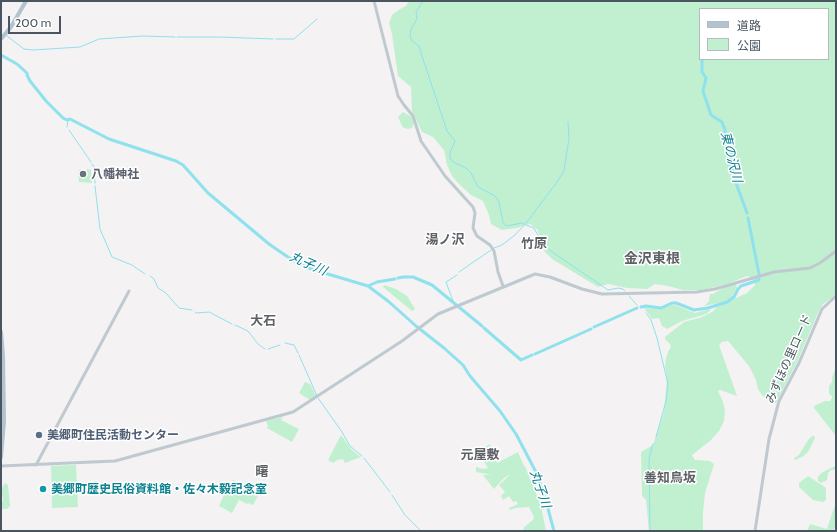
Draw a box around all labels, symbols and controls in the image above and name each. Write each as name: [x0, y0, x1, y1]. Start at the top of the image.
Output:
scale bar: [10, 8, 63, 34]
legend: [699, 8, 829, 60]
text: 200 m: [15, 15, 51, 30]
text: 道路: [737, 18, 761, 33]
text: 公園: [737, 38, 761, 53]
water label: 東の沢川: [717, 130, 745, 184]
place label: 八幡神社: [91, 167, 139, 181]
marker: 八幡神社: [78, 169, 88, 179]
district label: 湯ノ沢: [426, 232, 464, 248]
district label: 竹原: [521, 236, 547, 252]
water label: 丸子川: [287, 249, 329, 279]
district label: 金沢東根: [624, 251, 680, 267]
street label: みずほの里ロード: [763, 312, 815, 406]
district label: 大石: [250, 313, 276, 329]
place label: 美郷町住民活動センター: [47, 428, 179, 442]
marker: 美郷町住民活動センター: [34, 430, 44, 440]
district label: 元屋敷: [461, 447, 499, 463]
district label: 曙: [256, 464, 268, 480]
water label: 丸子川: [526, 468, 554, 510]
district label: 善知鳥坂: [644, 470, 696, 486]
place label: 美郷町歴史民俗資料館・佐々木毅記念室: [51, 482, 267, 496]
marker: 美郷町歴史民俗資料館・佐々木毅記念室: [38, 484, 48, 494]

